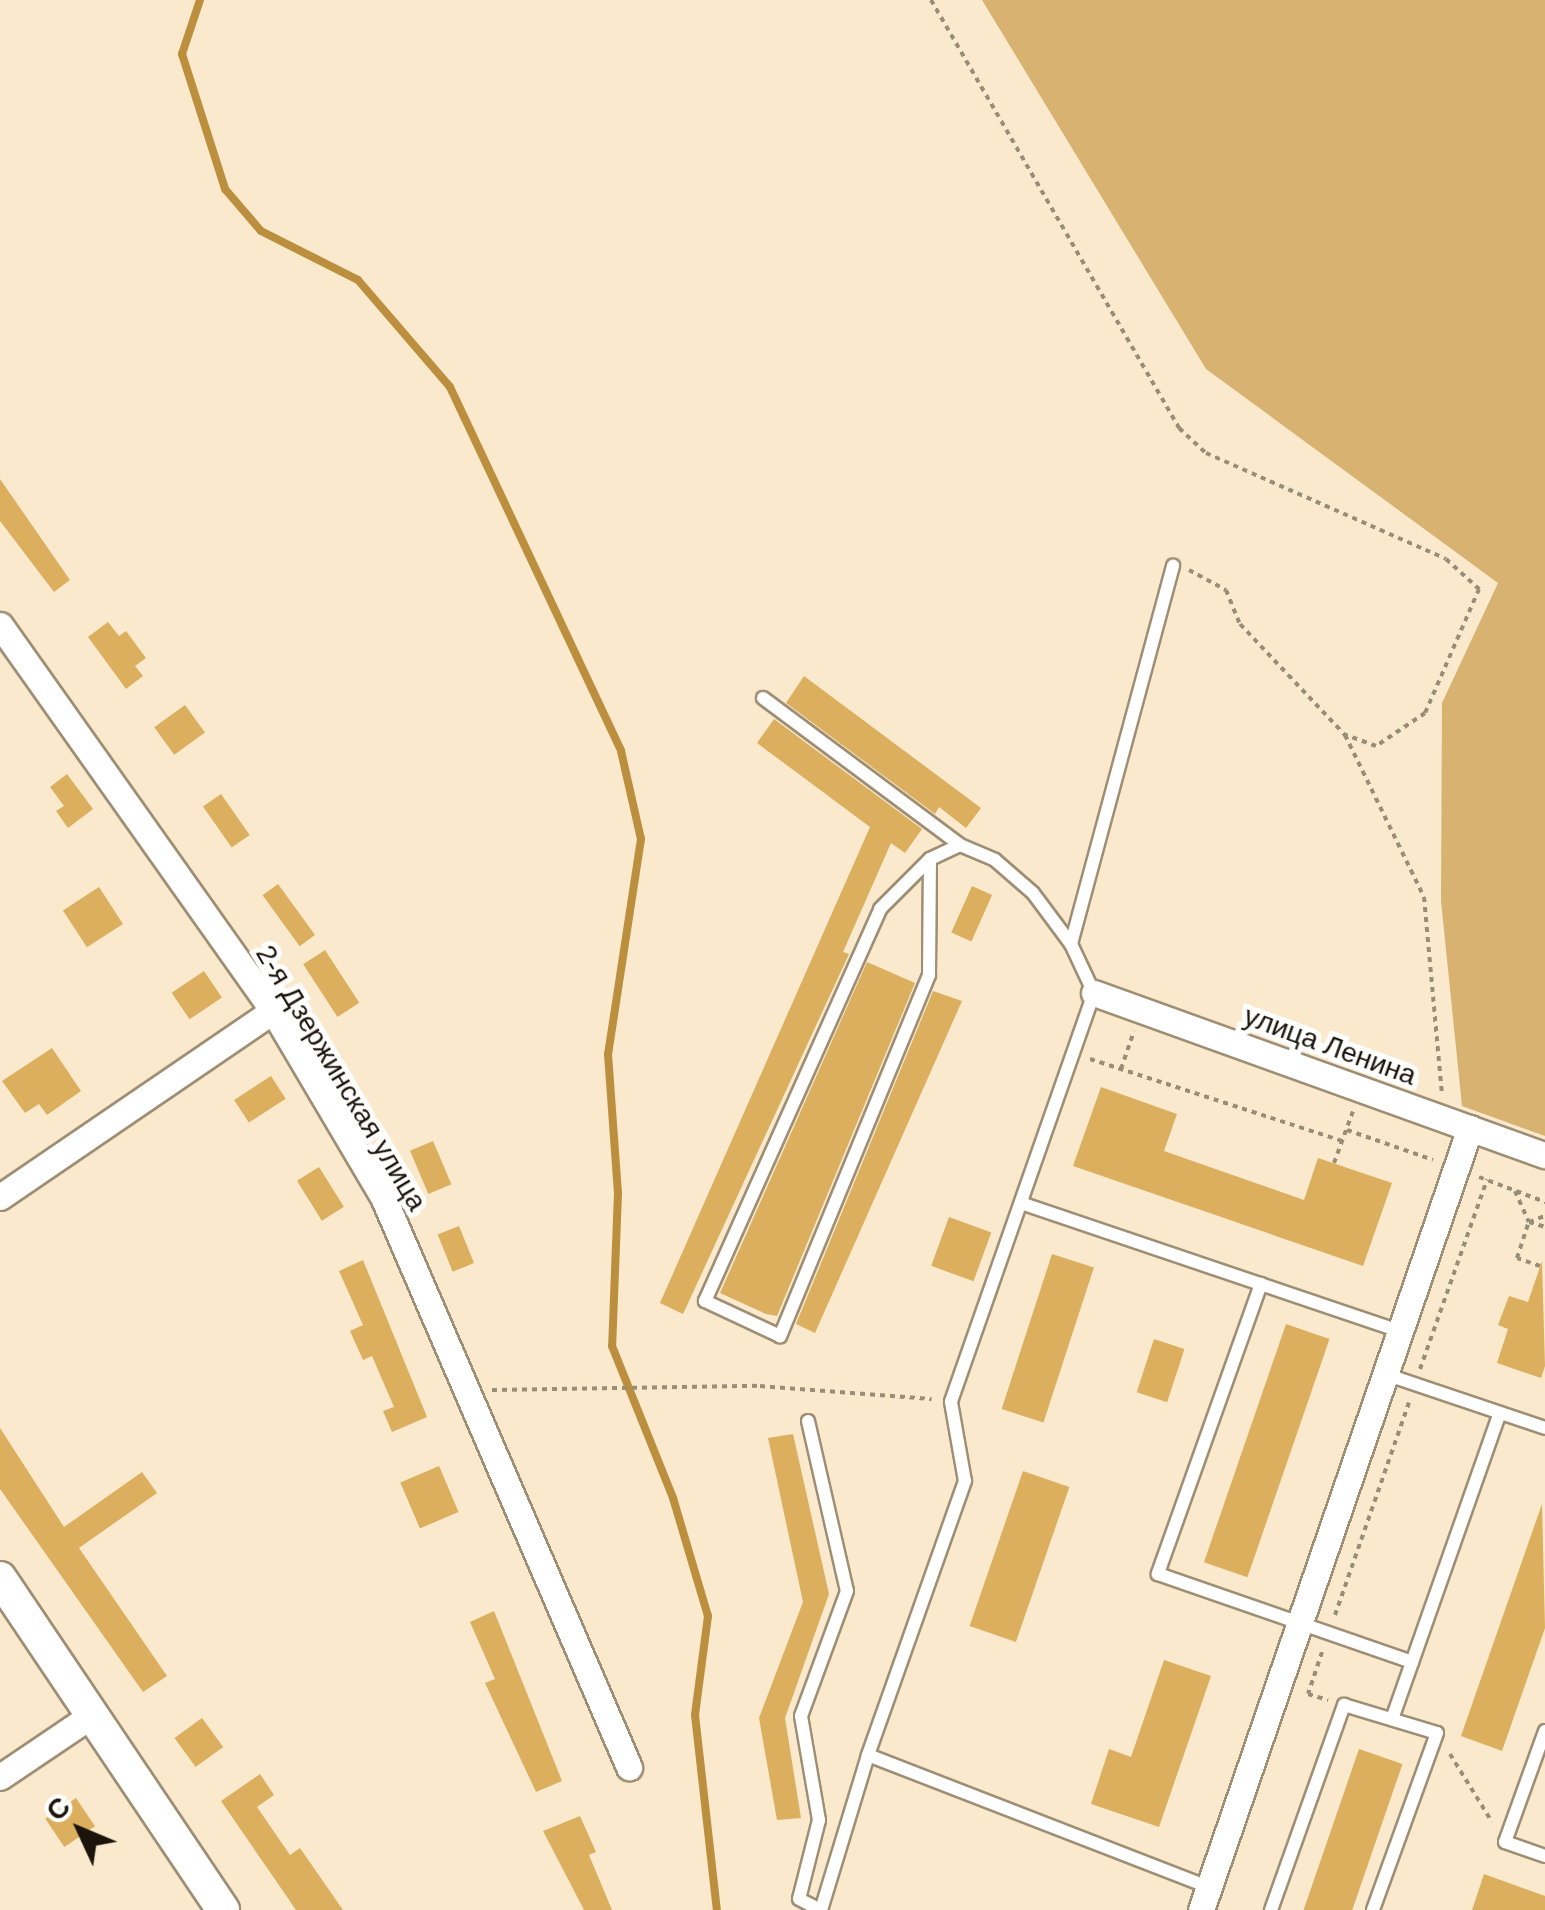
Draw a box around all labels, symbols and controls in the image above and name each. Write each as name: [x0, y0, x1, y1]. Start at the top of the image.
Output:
street label: 2-я Дзержинская улица: [248, 939, 434, 1217]
street label: улица Ленина: [1239, 999, 1421, 1093]
north arrow: [30, 1780, 130, 1880]
text: С: [40, 1791, 76, 1827]

